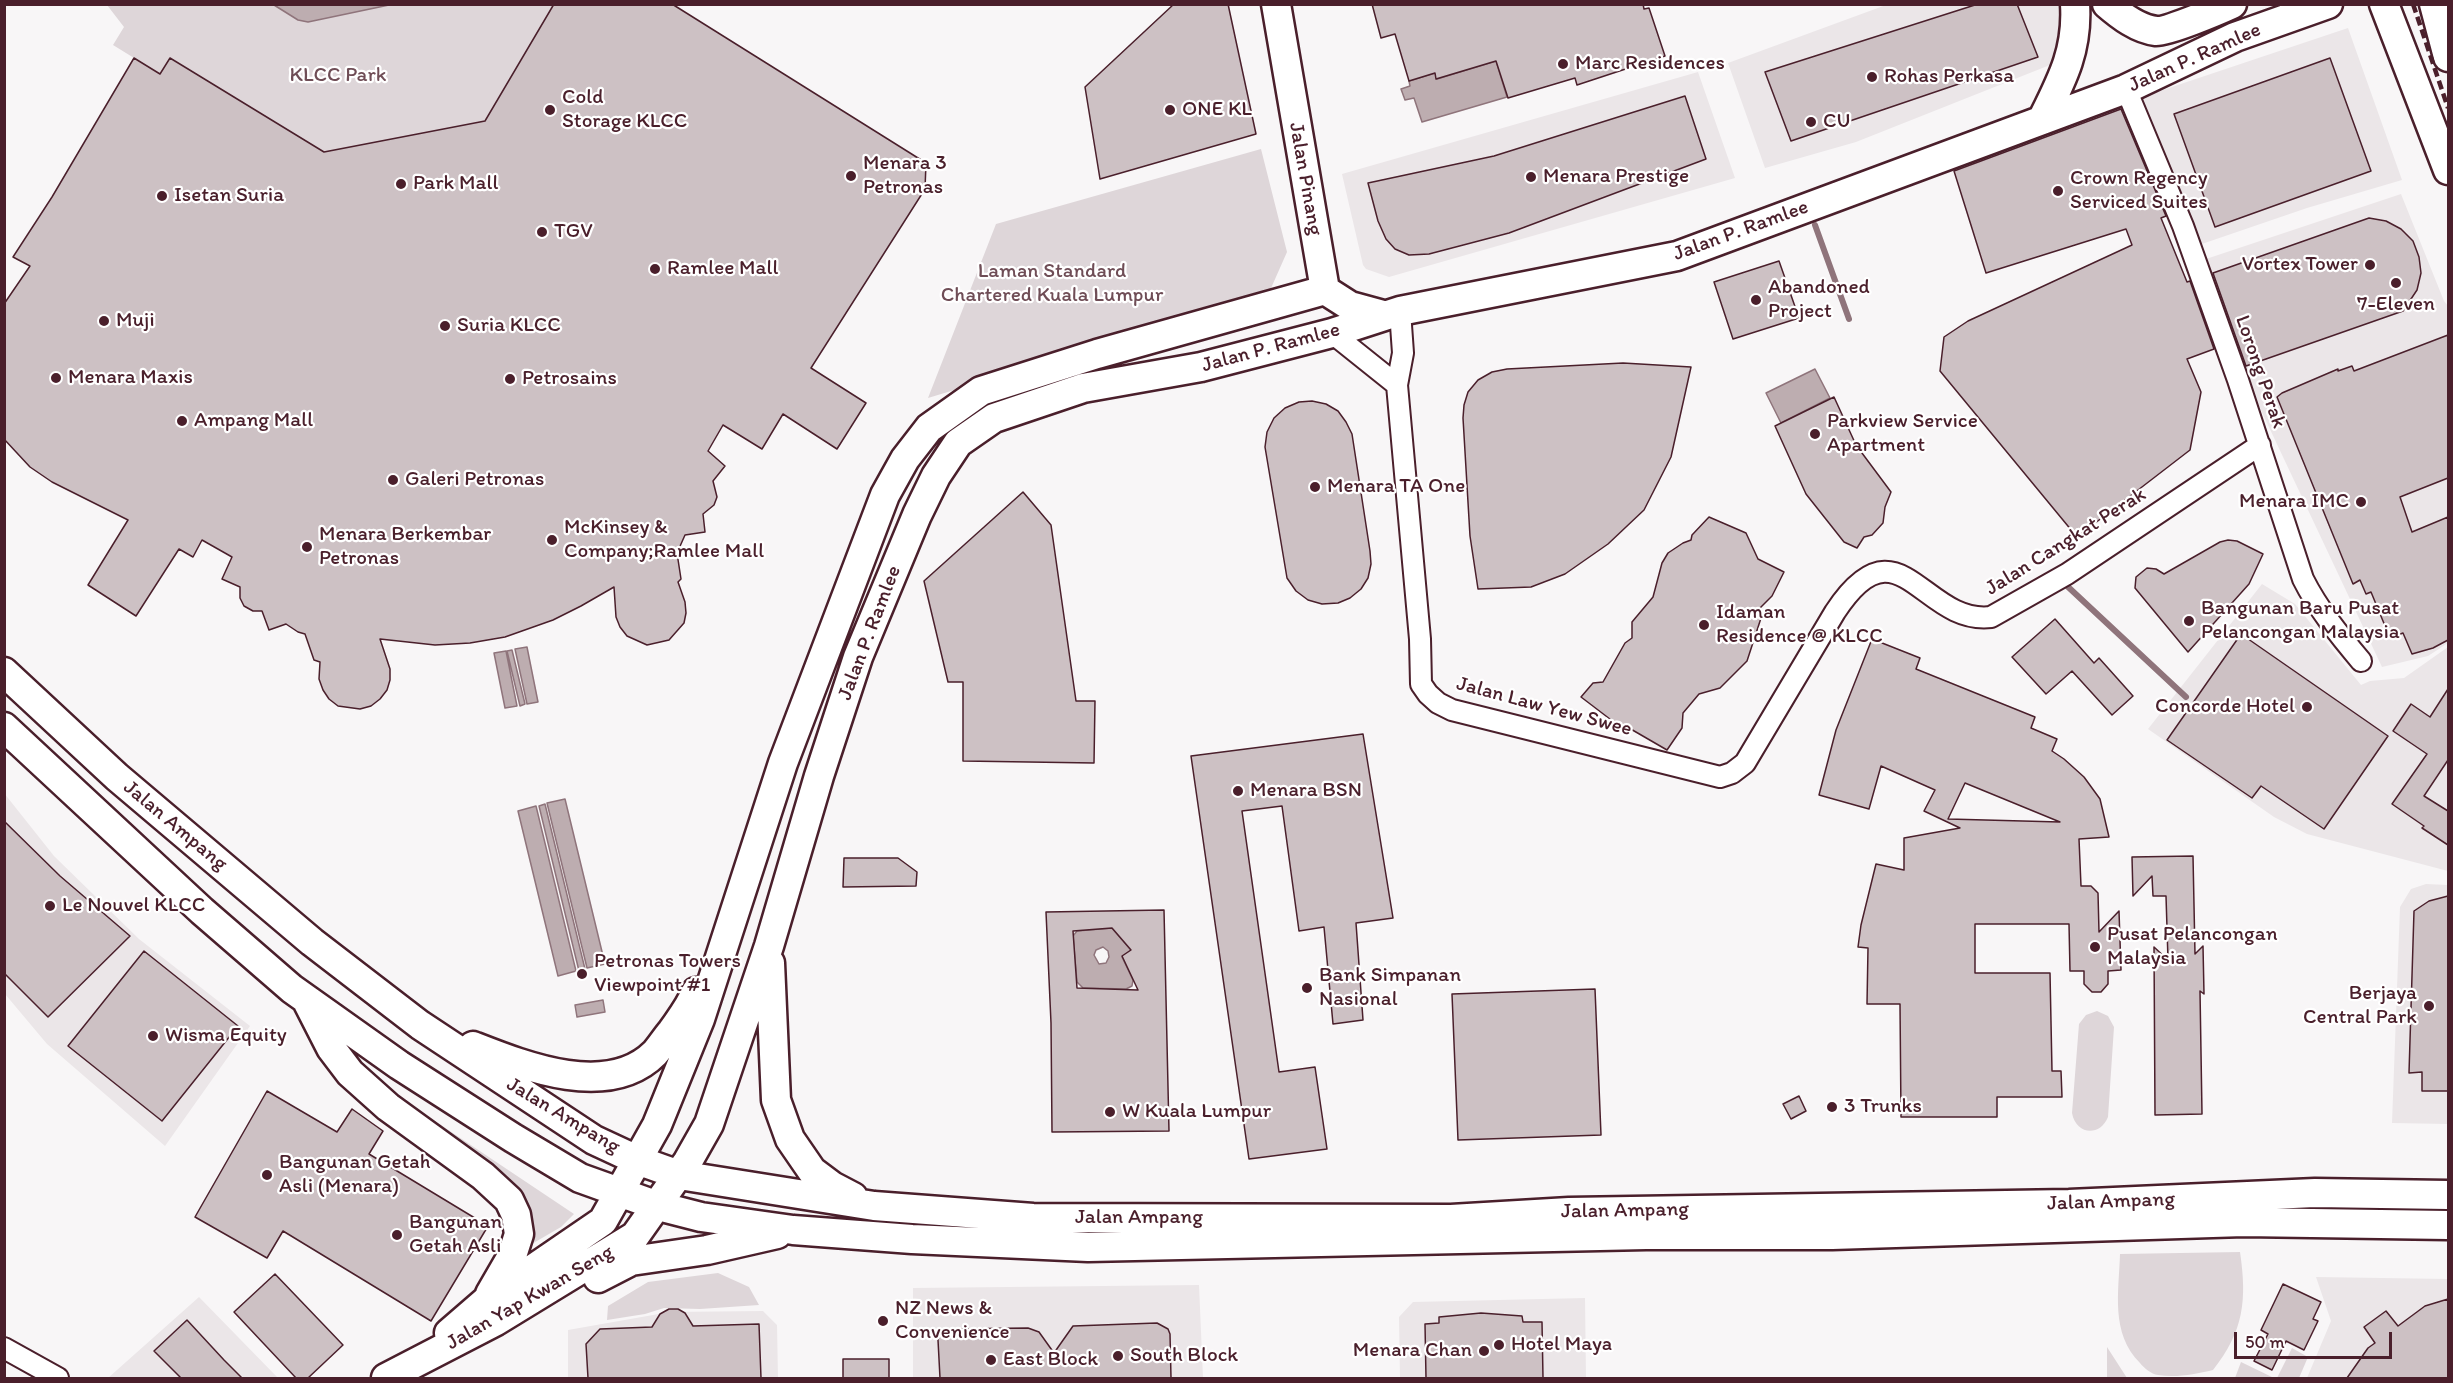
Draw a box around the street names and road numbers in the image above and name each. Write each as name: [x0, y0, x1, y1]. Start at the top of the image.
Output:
street label: Jalan P. Ramlee: [2125, 18, 2265, 98]
street label: Jalan Pinang: [1283, 120, 1327, 238]
street label: Jalan P. Ramlee: [1670, 195, 1812, 267]
street label: Lorong Perak: [2229, 312, 2291, 432]
street label: Jalan P. Ramlee: [1199, 317, 1343, 379]
street label: Jalan Cangkat Perak: [1981, 482, 2151, 602]
street label: Jalan P. Ramlee: [833, 562, 907, 704]
street label: Jalan Law Yew Swee: [1454, 671, 1634, 743]
street label: Jalan Ampang: [118, 775, 232, 877]
street label: Jalan Ampang: [502, 1072, 624, 1160]
street label: Jalan Ampang: [2047, 1187, 2175, 1217]
street label: Jalan Ampang: [1561, 1197, 1689, 1225]
street label: Jalan Ampang: [1075, 1205, 1203, 1231]
street label: Jalan Yap Kwan Seng: [442, 1240, 618, 1356]

